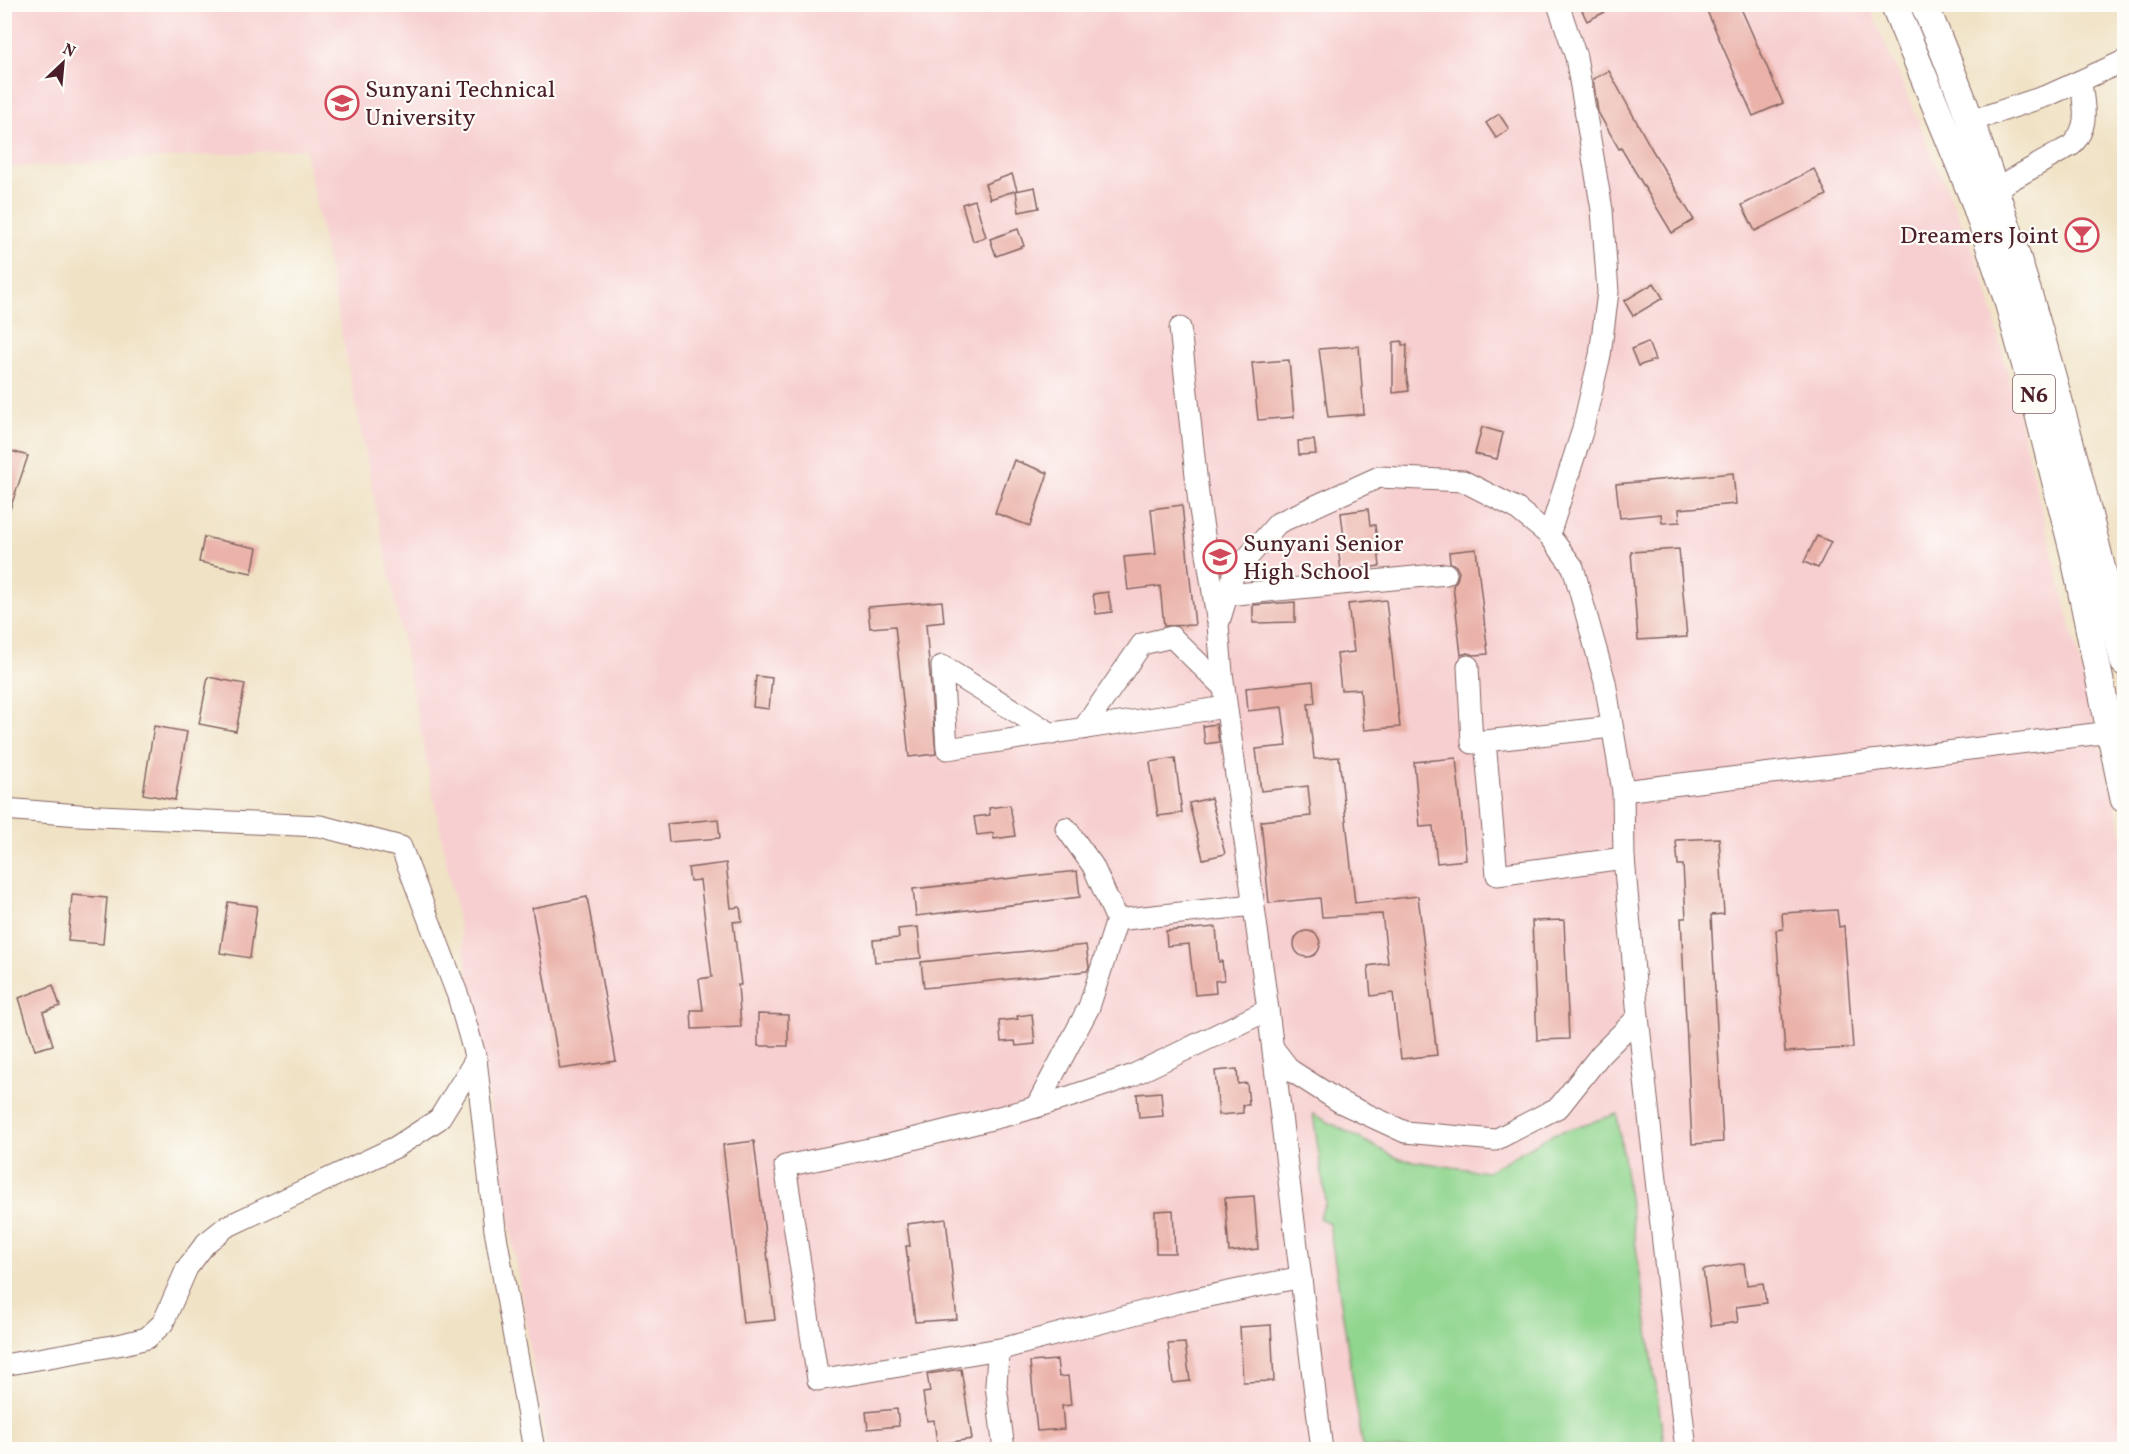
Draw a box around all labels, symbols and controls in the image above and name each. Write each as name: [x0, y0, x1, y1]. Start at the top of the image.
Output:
north arrow: [33, 33, 93, 93]
text: N: [59, 39, 79, 64]
place label: Sunyani Technical University: [365, 74, 555, 136]
school or university icon: Sunyani Technical University: [324, 85, 360, 121]
bar icon: Dreamers Joint: [2064, 217, 2100, 253]
place label: Dreamers Joint: [1900, 220, 2059, 254]
road number: N6: [2013, 375, 2055, 413]
place label: Sunyani Senior High School: [1243, 528, 1403, 590]
school or university icon: Sunyani Senior High School: [1202, 539, 1238, 575]

